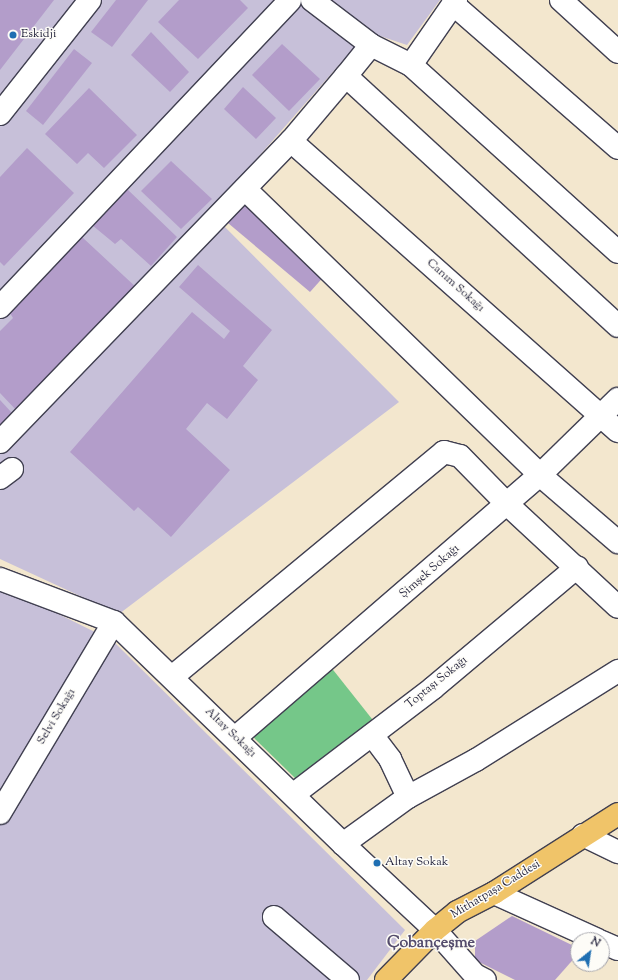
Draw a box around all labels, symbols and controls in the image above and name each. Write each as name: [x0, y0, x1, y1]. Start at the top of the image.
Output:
place label: Eskidji: [21, 28, 56, 42]
marker: Eskidji: [8, 30, 18, 40]
street label: Canım Sokağı: [423, 256, 487, 316]
street label: Şimşek Sokağı: [397, 542, 463, 602]
street label: Toptaşı Sokağı: [403, 654, 471, 712]
street label: Selvi Sokağı: [35, 686, 79, 748]
street label: Altay Sokağı: [201, 705, 259, 761]
place label: Altay Sokak: [385, 856, 448, 870]
marker: Altay Sokak: [372, 858, 382, 868]
street label: Mithatpaşa Caddesi: [449, 858, 543, 922]
north arrow: [570, 932, 610, 972]
text: N: [588, 933, 603, 952]
district label: Çobançeşme: [387, 934, 475, 954]

